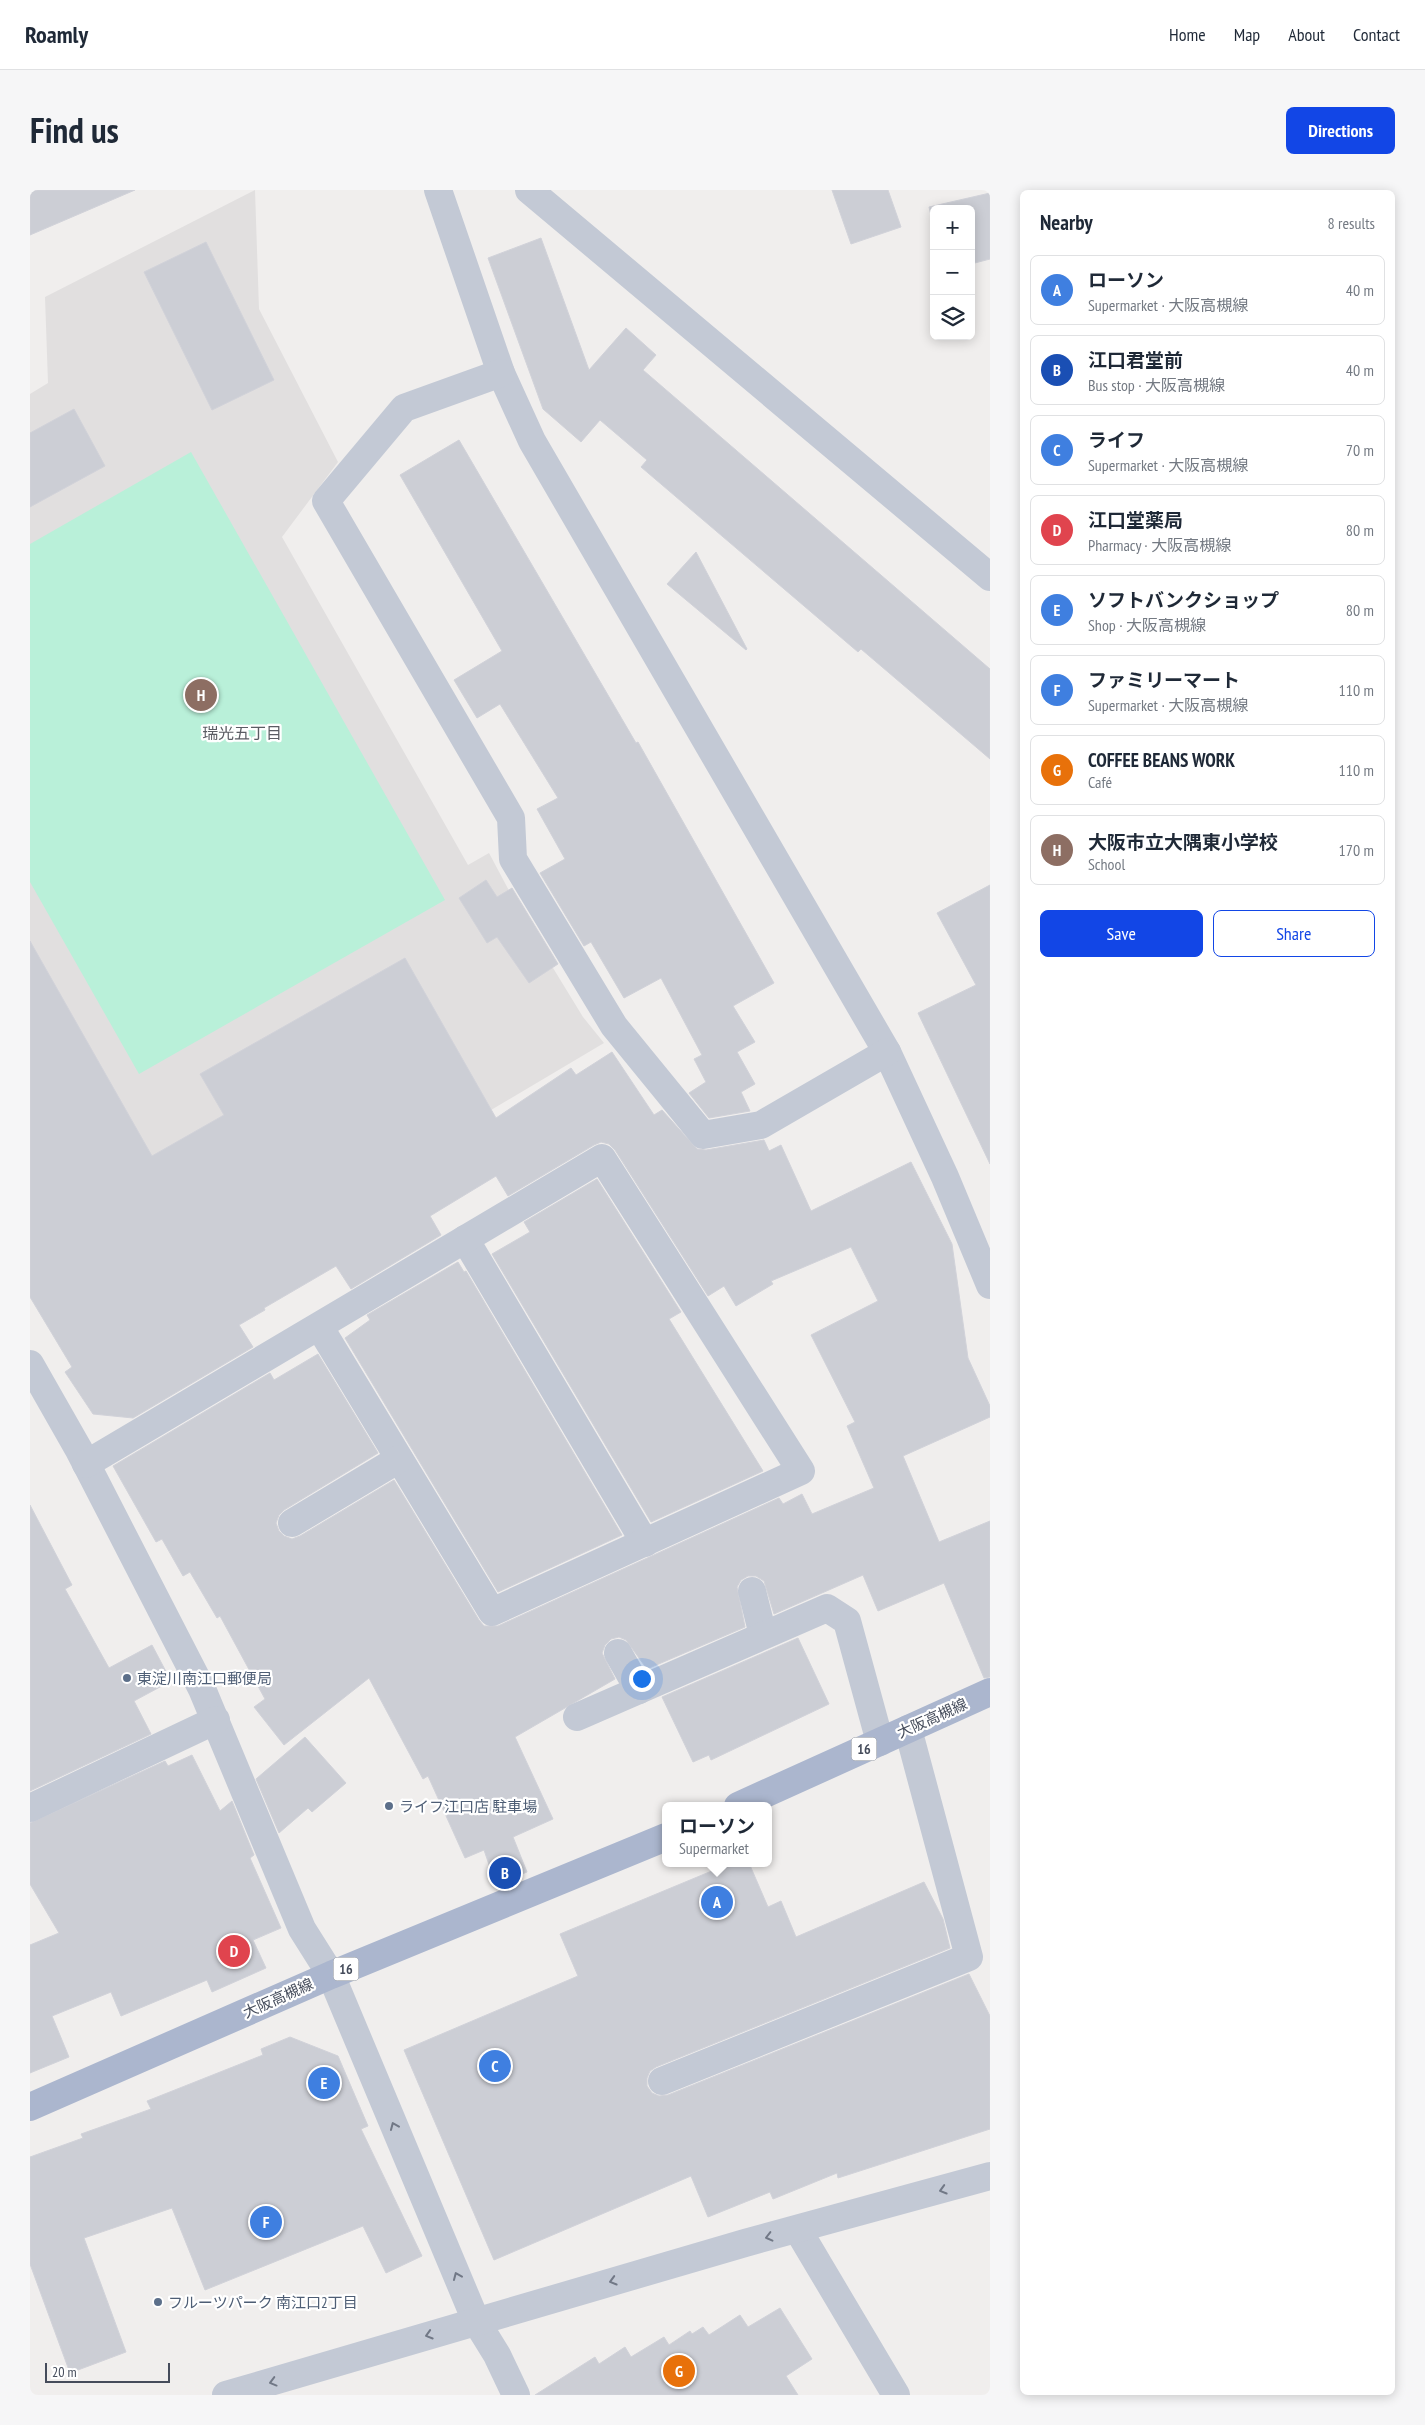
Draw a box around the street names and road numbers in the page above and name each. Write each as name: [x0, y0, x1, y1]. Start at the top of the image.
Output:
street label: 大阪高槻線: [894, 1694, 970, 1742]
road number: 16: [852, 1738, 876, 1760]
road number: 16: [334, 1958, 358, 1980]
street label: 大阪高槻線: [240, 1974, 316, 2022]

